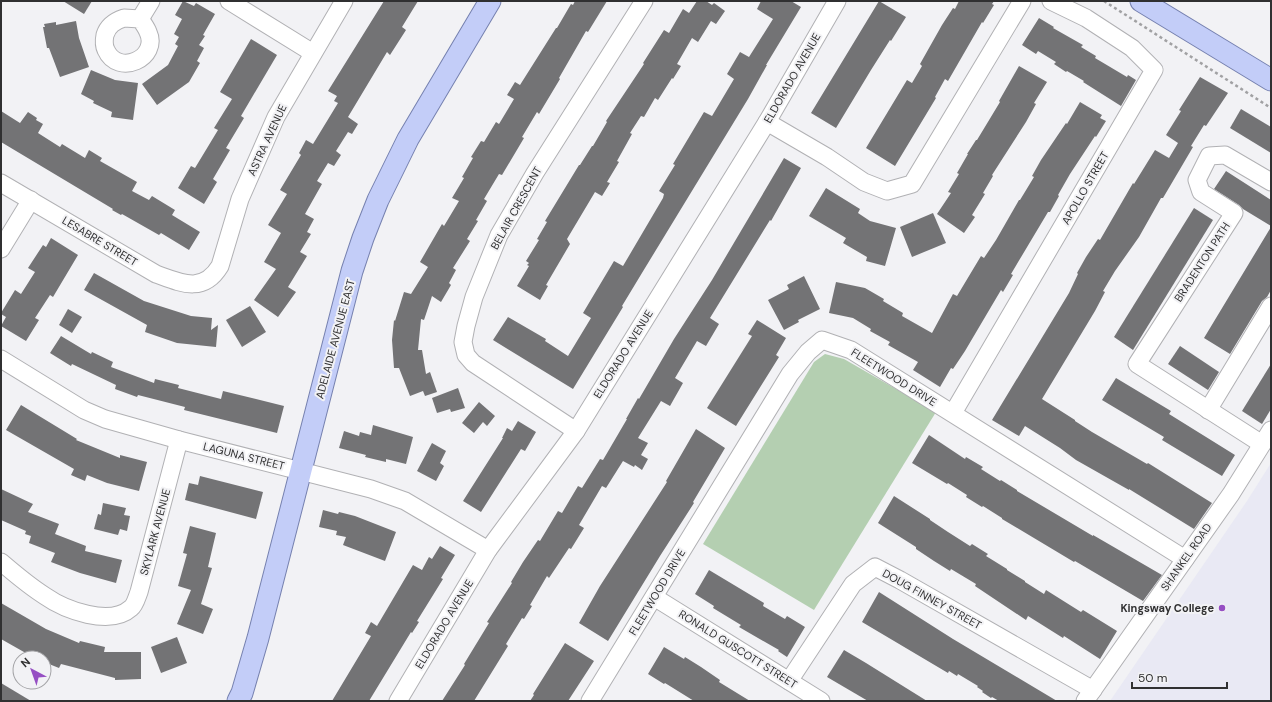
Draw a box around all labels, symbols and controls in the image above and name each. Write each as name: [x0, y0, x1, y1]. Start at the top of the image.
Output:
street label: ELDORADO AVENUE: [760, 30, 824, 126]
street label: ASTRA AVENUE: [244, 102, 290, 178]
street label: APOLLO STREET: [1058, 149, 1112, 227]
street label: BELAIR CRESCENT: [487, 164, 545, 252]
street label: LESABRE STREET: [60, 213, 140, 269]
street label: BRADENTON PATH: [1171, 220, 1233, 304]
street label: ADELAIDE AVENUE EAST: [312, 278, 358, 400]
street label: ELDORADO AVENUE: [590, 307, 656, 401]
street label: FLEETWOOD DRIVE: [849, 345, 939, 409]
street label: LAGUNA STREET: [202, 439, 286, 473]
street label: SKYLARK AVENUE: [137, 487, 173, 577]
street label: SHANKEL ROAD: [1157, 520, 1215, 594]
street label: FLEETWOOD DRIVE: [626, 546, 688, 638]
street label: DOUG FINNEY STREET: [880, 566, 984, 632]
street label: ELDORADO AVENUE: [412, 577, 476, 671]
place label: Kingsway College: [1120, 601, 1214, 615]
marker: Kingsway College: [1217, 603, 1227, 613]
street label: RONALD GUSCOTT STREET: [676, 607, 800, 691]
north arrow: [12, 650, 52, 690]
text: N: [18, 655, 33, 670]
scale bar: [1132, 664, 1227, 690]
text: 50 m: [1138, 670, 1167, 686]

